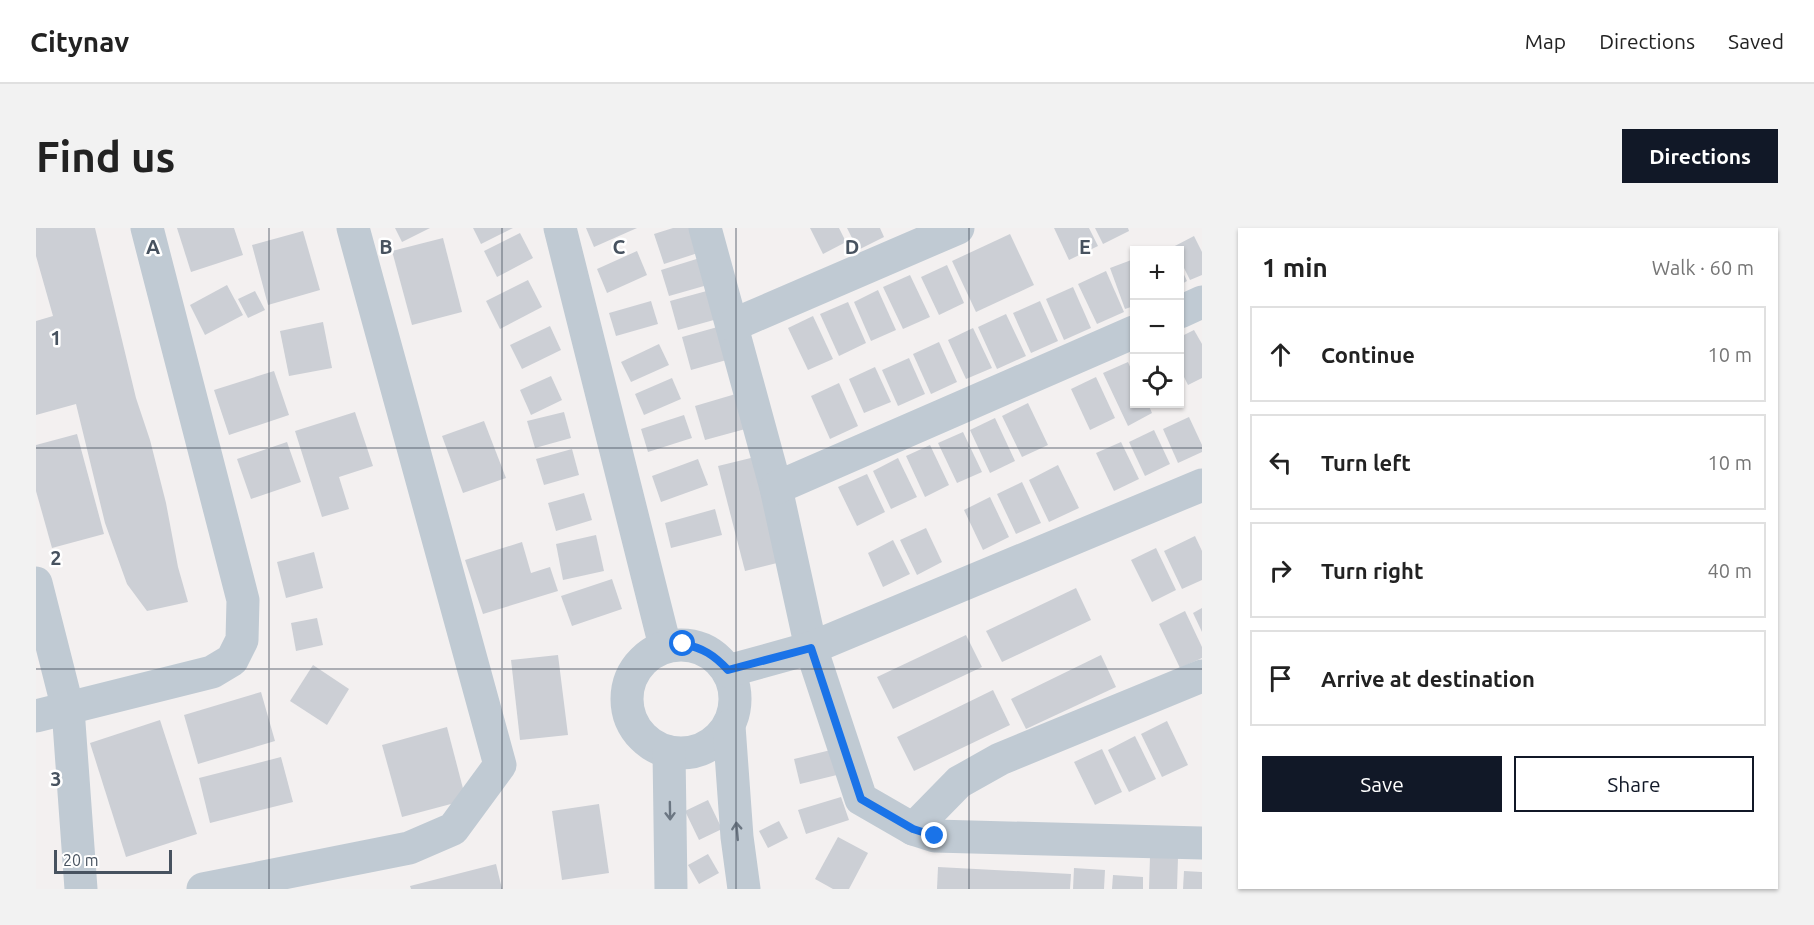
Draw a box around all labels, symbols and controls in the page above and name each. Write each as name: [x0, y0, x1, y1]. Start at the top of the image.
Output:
text: Citynav: [30, 26, 129, 57]
text: Map: [1525, 29, 1566, 53]
text: Directions: [1599, 29, 1695, 53]
text: Saved: [1728, 29, 1784, 53]
button: Directions: [1622, 129, 1778, 183]
text: Find us: [36, 133, 175, 180]
text: A: [146, 235, 160, 258]
text: B: [379, 235, 393, 258]
text: C: [613, 235, 626, 258]
text: D: [845, 235, 859, 258]
text: E: [1079, 235, 1091, 258]
map controls: [1130, 246, 1184, 408]
button: +: [1130, 246, 1184, 300]
text: 1 min: [1262, 253, 1328, 282]
text: Walk · 60 m: [1652, 256, 1754, 279]
button: −: [1130, 300, 1184, 354]
text: 1: [50, 326, 62, 349]
icon: ahead: [1264, 338, 1297, 371]
text: Continue: [1321, 342, 1415, 367]
text: 10 m: [1708, 343, 1752, 366]
button: locate: [1130, 354, 1184, 408]
icon: left: [1264, 446, 1297, 479]
text: Turn left: [1321, 450, 1411, 475]
text: 10 m: [1708, 451, 1752, 474]
text: 2: [50, 546, 62, 569]
icon: right: [1264, 554, 1297, 587]
text: Turn right: [1321, 558, 1423, 583]
text: 40 m: [1708, 559, 1752, 582]
route start: [669, 630, 695, 656]
icon: arrive: [1264, 662, 1297, 695]
text: Arrive at destination: [1321, 666, 1535, 691]
button: Save: [1262, 756, 1502, 812]
button: Share: [1514, 756, 1754, 812]
text: 3: [50, 767, 62, 790]
one-way arrow: [664, 800, 676, 820]
one-way arrow: [731, 821, 742, 841]
route end: [921, 822, 947, 848]
scale bar: [54, 847, 172, 874]
text: 20 m: [63, 851, 99, 869]

